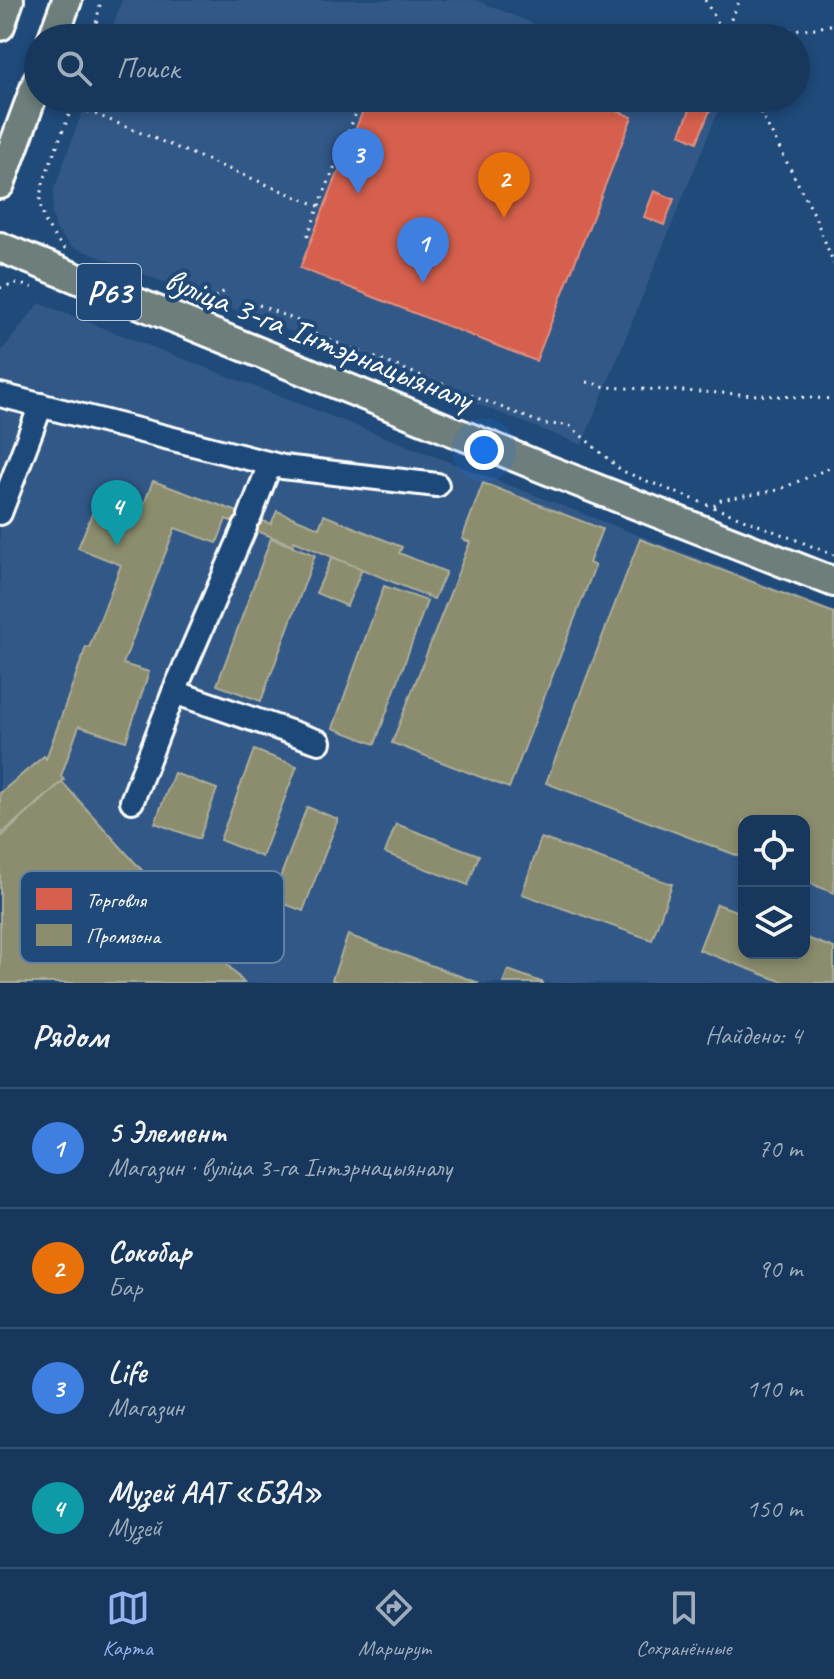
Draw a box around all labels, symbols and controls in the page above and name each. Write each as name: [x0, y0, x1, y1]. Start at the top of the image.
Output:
search box: [24, 24, 810, 112]
icon: search: [52, 46, 96, 90]
text: Поиск: [116, 49, 179, 87]
pin: 3: [332, 128, 384, 194]
pin: 2: [478, 152, 530, 218]
pin: 1: [397, 217, 449, 283]
street label: вуліца 3-га Інтэрнацыяналу: [159, 257, 482, 421]
road number: Р63: [77, 264, 141, 320]
your location: [464, 430, 504, 470]
pin: 4: [91, 480, 143, 546]
map controls: [738, 815, 810, 959]
button: locate: [738, 815, 810, 887]
legend: [20, 871, 284, 963]
text: Торговля: [86, 886, 147, 914]
button: layers: [738, 887, 810, 959]
text: Промзона: [86, 922, 162, 950]
text: Рядом: [32, 1014, 108, 1057]
text: Найдено: 4: [705, 1019, 802, 1052]
text: 5 Элемент: [108, 1113, 225, 1151]
text: 1: [52, 1132, 64, 1165]
text: 70 m: [758, 1132, 802, 1165]
text: Магазин · вуліца 3-га Інтэрнацыяналу: [108, 1151, 452, 1184]
text: Сокобар: [108, 1233, 192, 1271]
text: 2: [52, 1252, 64, 1285]
text: 90 m: [758, 1252, 802, 1285]
text: Бар: [108, 1271, 142, 1304]
text: Life: [108, 1353, 146, 1391]
text: 3: [52, 1372, 64, 1405]
text: 110 m: [746, 1372, 802, 1405]
text: Магазин: [108, 1391, 184, 1424]
text: Музей ААТ «БЗА»: [108, 1473, 322, 1511]
text: 4: [52, 1492, 64, 1525]
text: 150 m: [746, 1492, 802, 1525]
text: Музей: [108, 1511, 162, 1544]
tab: Карта: [103, 1586, 153, 1662]
tab: Маршрут: [358, 1586, 431, 1662]
tab: Сохранённые: [636, 1586, 731, 1662]

